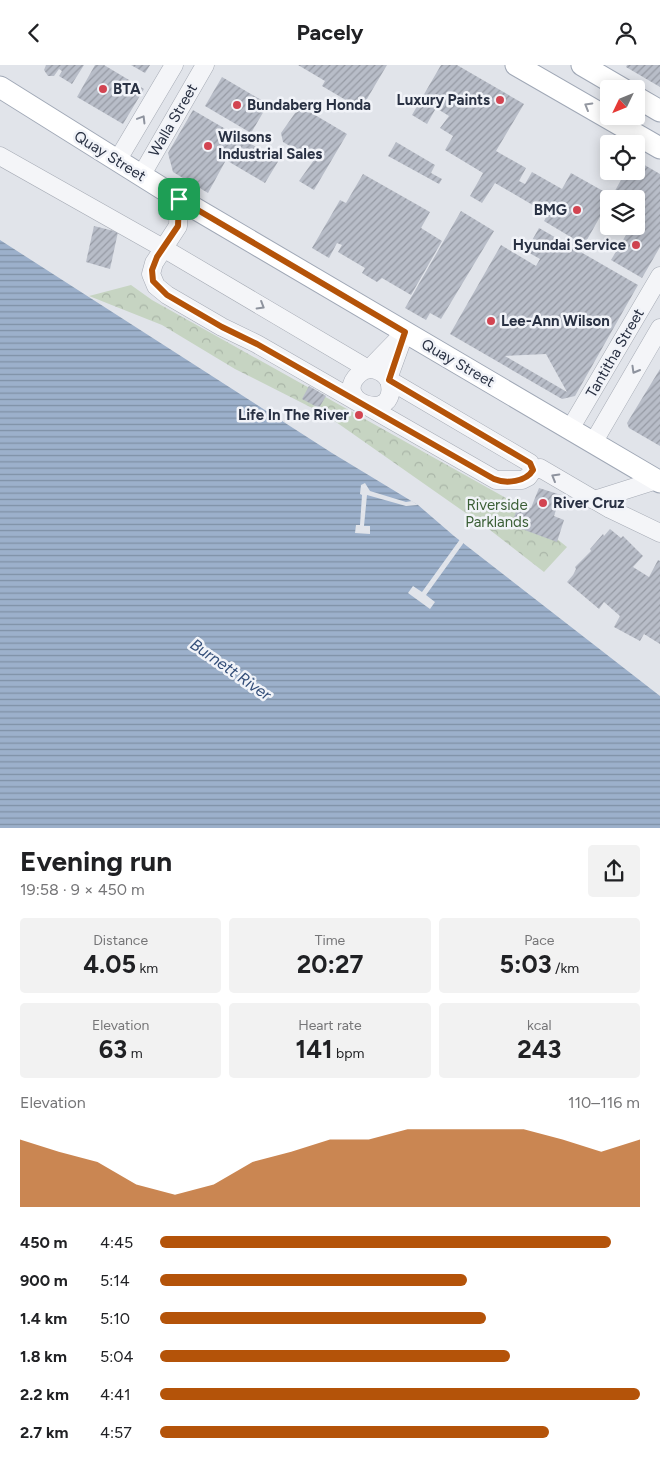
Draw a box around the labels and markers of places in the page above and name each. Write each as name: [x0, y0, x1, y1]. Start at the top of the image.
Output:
place label: BTA: [113, 80, 141, 98]
marker: BTA: [97, 83, 109, 95]
place label: Luxury Paints: [397, 91, 490, 109]
marker: Luxury Paints: [494, 94, 506, 106]
place label: Bundaberg Honda: [247, 96, 371, 114]
marker: Bundaberg Honda: [231, 99, 243, 111]
place label: Wilsons Industrial Sales: [218, 128, 322, 163]
marker: Wilsons Industrial Sales: [202, 140, 214, 152]
pin: [158, 178, 200, 220]
place label: BMG: [534, 201, 567, 219]
marker: BMG: [571, 204, 583, 216]
place label: Hyundai Service: [513, 236, 627, 254]
marker: Hyundai Service: [630, 239, 642, 251]
place label: Lee-Ann Wilson: [501, 312, 610, 330]
marker: Lee-Ann Wilson: [485, 315, 497, 327]
place label: Life In The River: [238, 406, 349, 424]
marker: Life In The River: [353, 409, 365, 421]
place label: River Cruz: [553, 494, 625, 512]
marker: River Cruz: [537, 497, 549, 509]

